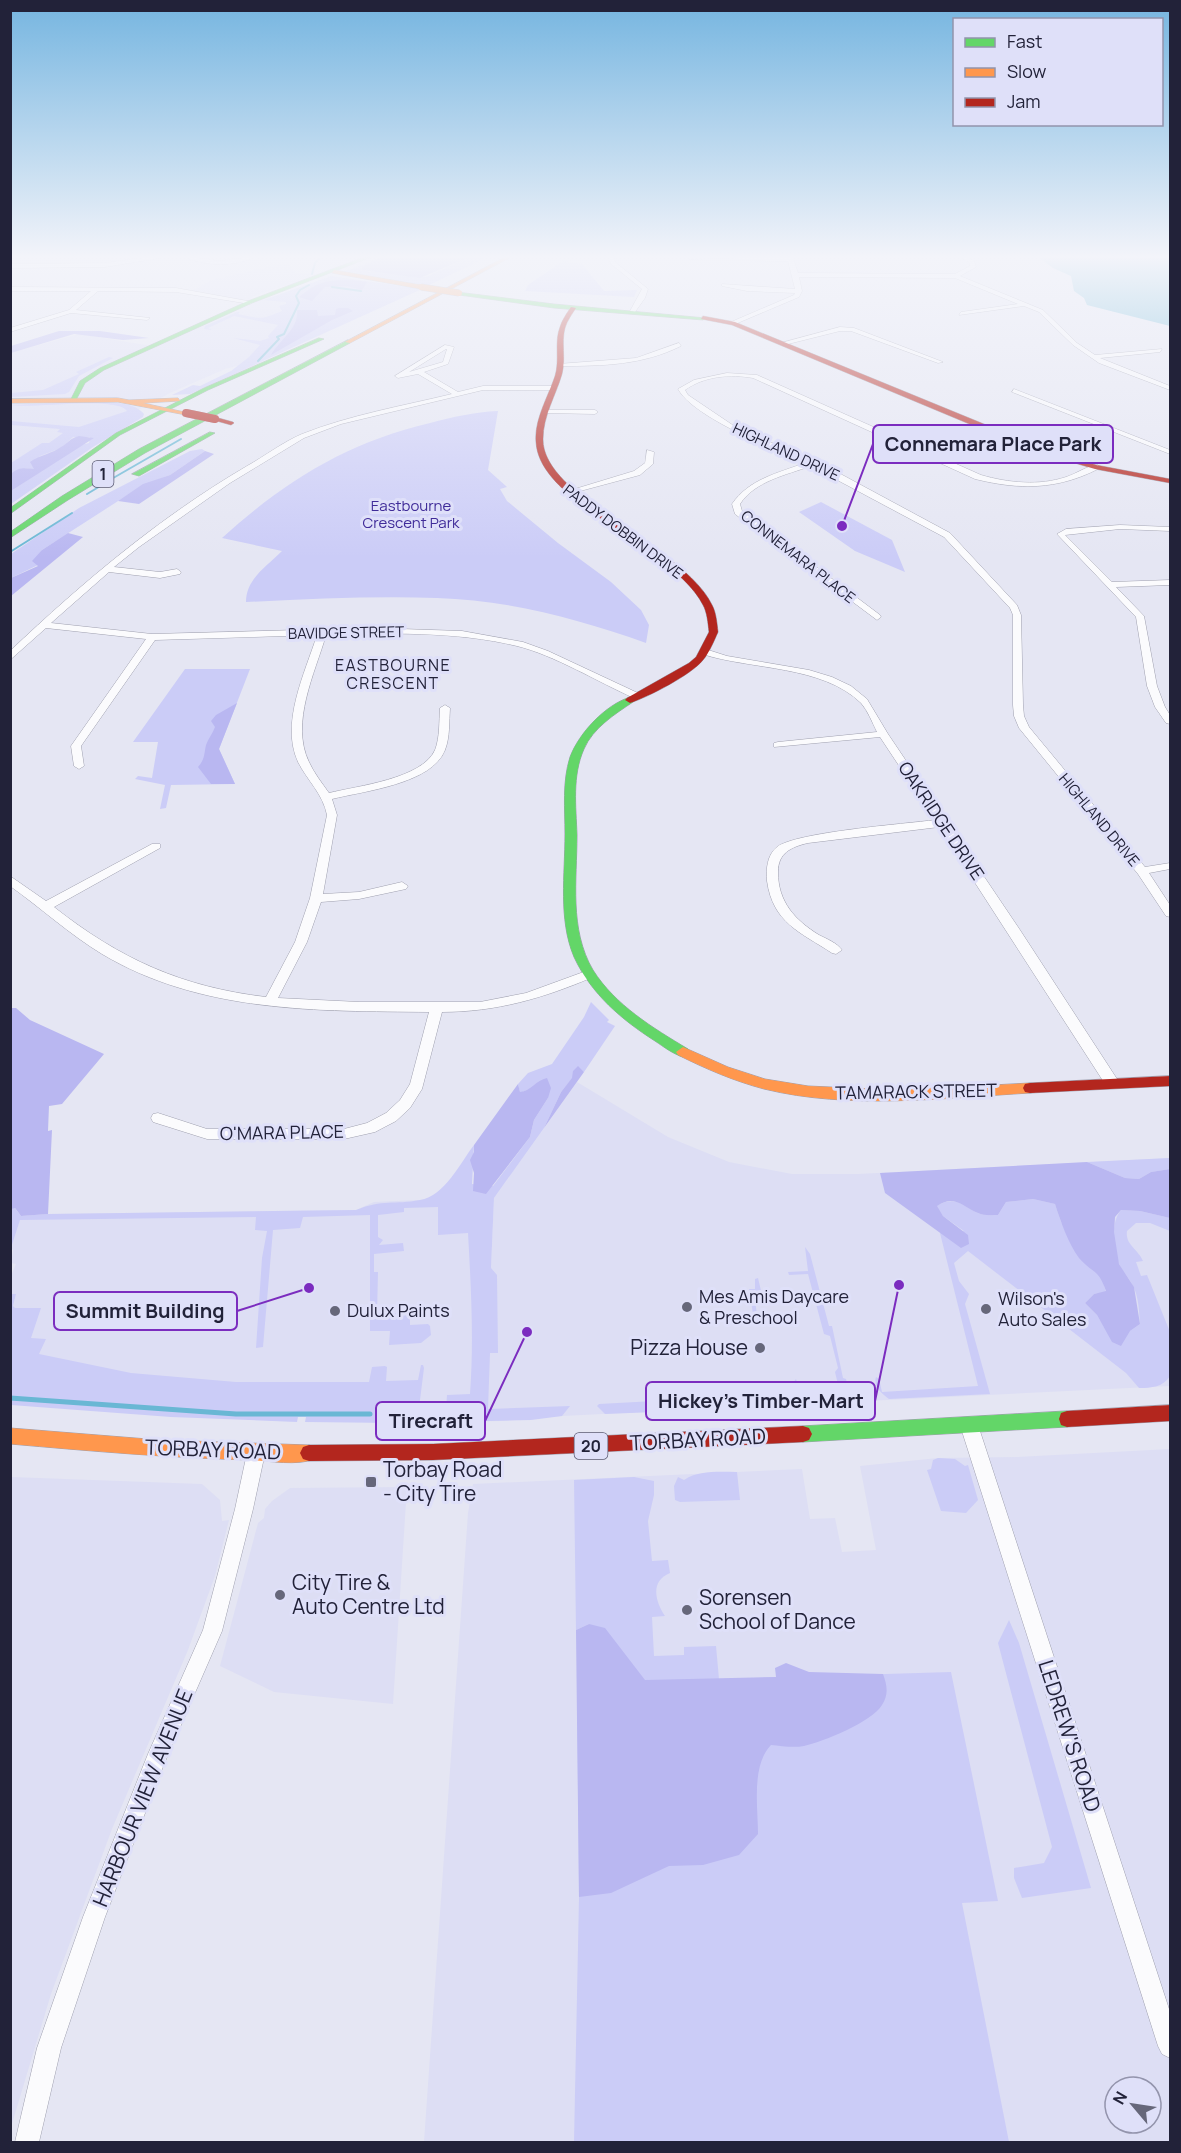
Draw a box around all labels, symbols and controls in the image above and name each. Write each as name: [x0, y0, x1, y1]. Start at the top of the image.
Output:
legend: [953, 18, 1163, 126]
text: Fast: [1007, 29, 1042, 53]
text: Slow: [1007, 59, 1047, 83]
text: Jam: [1007, 89, 1041, 113]
street label: HIGHLAND DRIVE: [729, 418, 843, 486]
callout: Connemara Place Park: [873, 425, 1113, 463]
text: Connemara Place Park: [885, 430, 1102, 457]
road number: 1: [92, 461, 114, 487]
street label: PADDY DOBBIN DRIVE: [559, 480, 688, 584]
park label: Eastbourne Crescent Park: [362, 495, 460, 533]
street label: CONNEMARA PLACE: [737, 505, 860, 608]
street label: BAVIDGE STREET: [288, 621, 404, 644]
district label: EASTBOURNE CRESCENT: [335, 654, 451, 694]
street label: OAKRIDGE DRIVE: [893, 757, 990, 884]
street label: HIGHLAND DRIVE: [1054, 769, 1145, 871]
street label: TAMARACK STREET: [835, 1078, 997, 1104]
street label: O'MARA PLACE: [220, 1119, 344, 1145]
place label: Mes Amis Daycare & Preschool: [699, 1284, 849, 1329]
place label: Wilson's Auto Sales: [998, 1286, 1086, 1331]
callout: Summit Building: [54, 1292, 237, 1330]
text: Summit Building: [65, 1297, 225, 1324]
place label: Dulux Paints: [347, 1298, 450, 1322]
marker: Mes Amis Daycare & Preschool: [680, 1300, 694, 1314]
marker: Wilson's Auto Sales: [979, 1302, 993, 1316]
marker: Dulux Paints: [328, 1304, 342, 1318]
place label: Pizza House: [630, 1333, 748, 1361]
marker: Pizza House: [753, 1341, 767, 1355]
callout: Hickey's Timber-Mart: [646, 1382, 875, 1420]
text: Hickey's Timber-Mart: [658, 1387, 864, 1414]
callout: Tirecraft: [376, 1402, 485, 1440]
text: Tirecraft: [389, 1407, 473, 1434]
street label: TORBAY ROAD: [629, 1421, 767, 1457]
street label: TORBAY ROAD: [144, 1433, 282, 1465]
road number: 20: [574, 1433, 608, 1459]
place label: Torbay Road - City Tire: [383, 1455, 502, 1507]
marker: Torbay Road - City Tire: [364, 1475, 378, 1489]
place label: City Tire & Auto Centre Ltd: [292, 1568, 445, 1620]
place label: Sorensen School of Dance: [699, 1583, 856, 1635]
marker: City Tire & Auto Centre Ltd: [273, 1588, 287, 1602]
marker: Sorensen School of Dance: [680, 1603, 694, 1617]
street label: LEDREW'S ROAD: [1032, 1656, 1108, 1815]
street label: HARBOUR VIEW AVENUE: [86, 1685, 199, 1910]
north arrow: [1103, 2075, 1163, 2135]
text: N: [1107, 2087, 1132, 2108]

